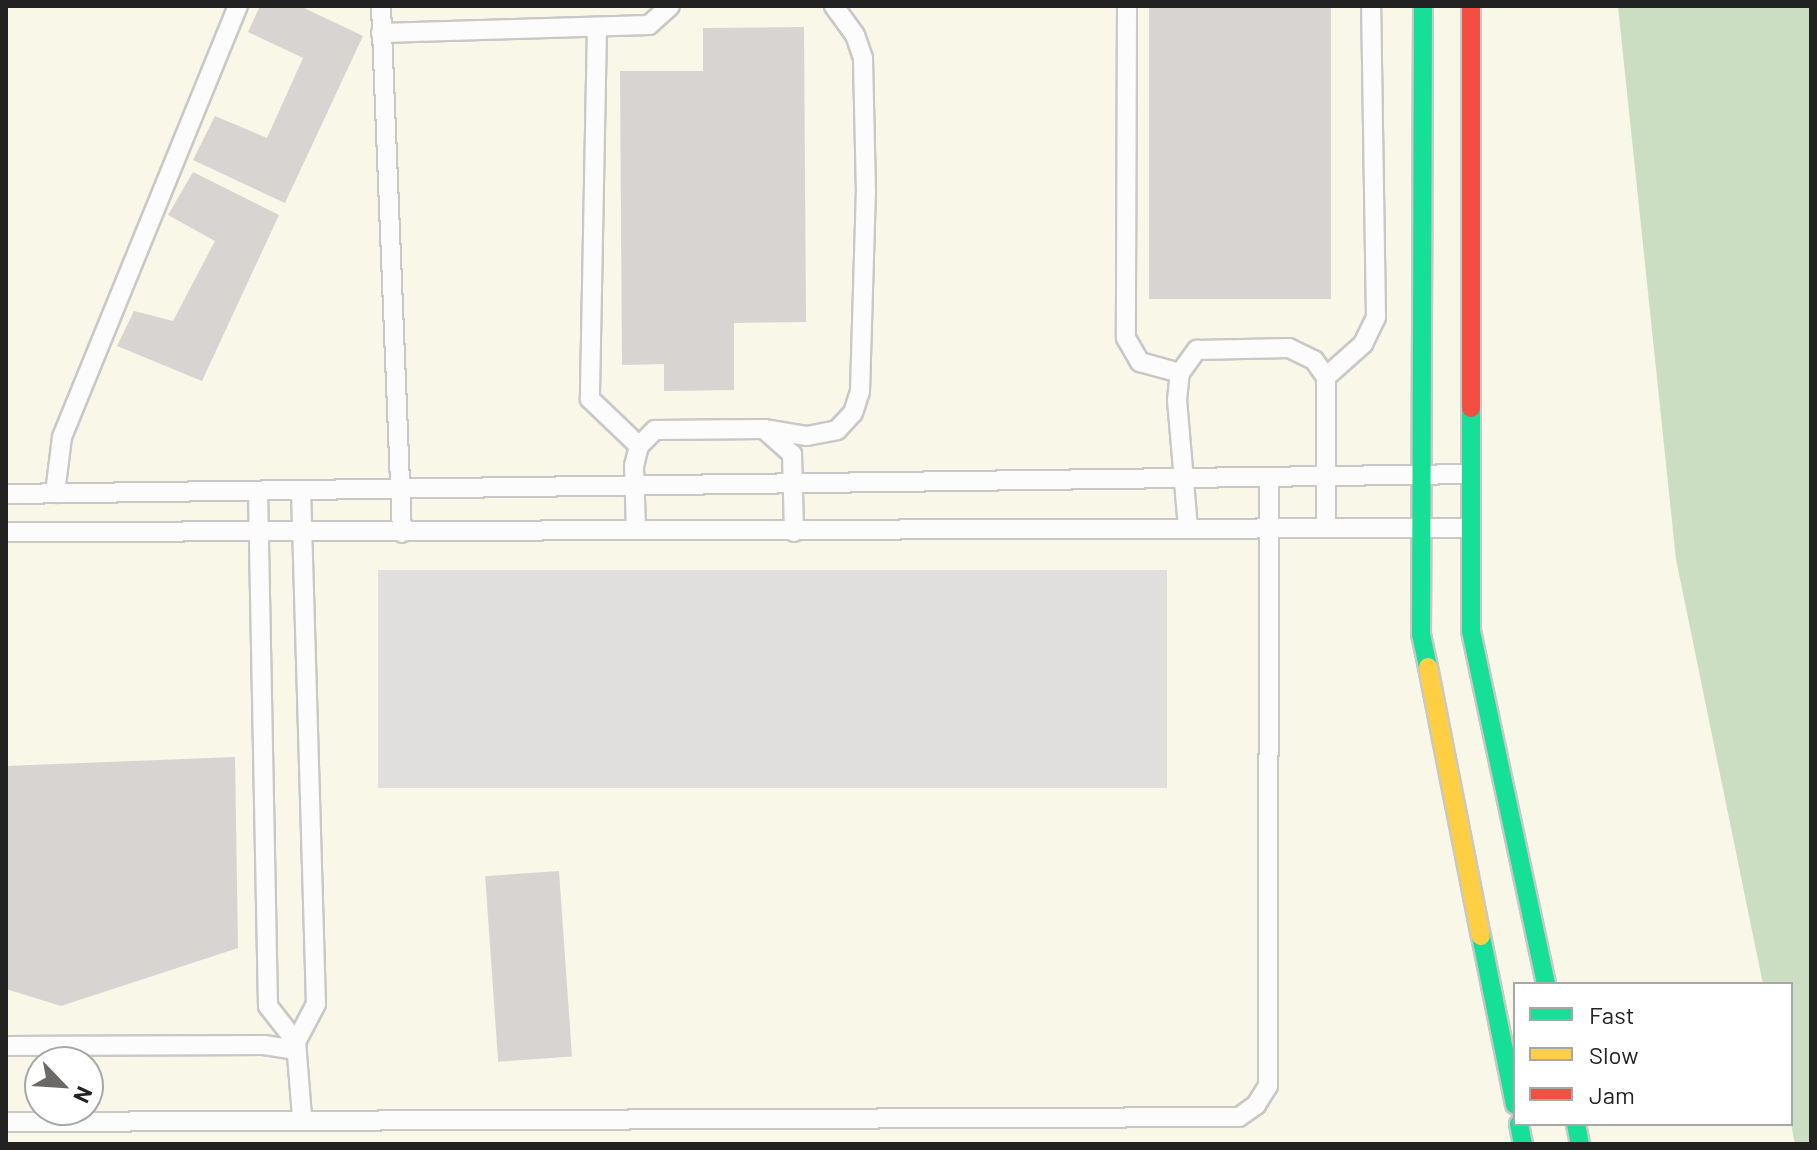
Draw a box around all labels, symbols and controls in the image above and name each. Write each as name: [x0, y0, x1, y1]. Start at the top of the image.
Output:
legend: [1513, 982, 1793, 1126]
text: Fast: [1589, 1000, 1634, 1029]
text: Slow: [1589, 1040, 1638, 1069]
north arrow: [24, 1046, 104, 1126]
text: Jam: [1589, 1080, 1635, 1109]
text: N: [69, 1083, 99, 1107]

